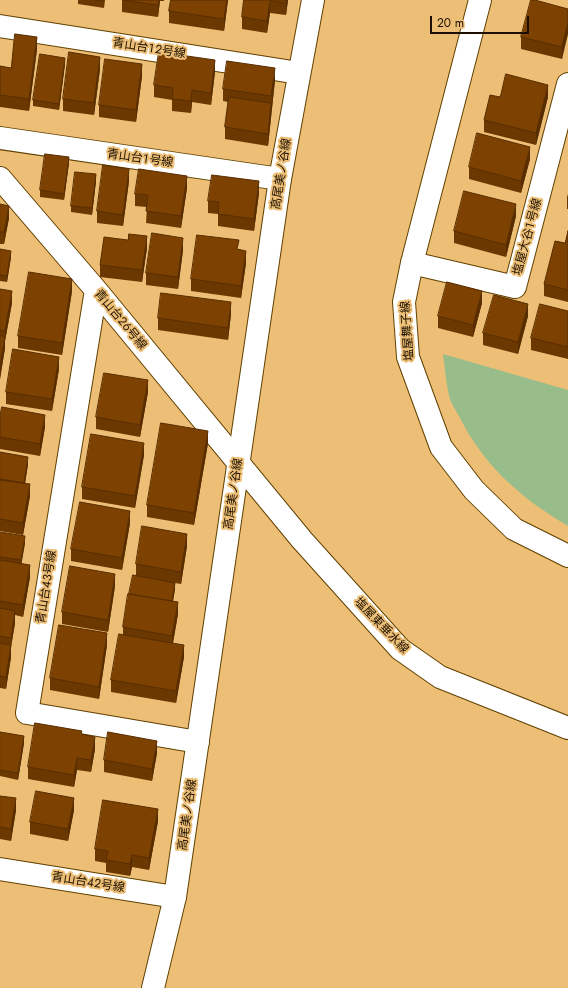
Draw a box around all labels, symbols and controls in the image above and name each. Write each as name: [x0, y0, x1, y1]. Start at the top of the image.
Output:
scale bar: [432, 8, 531, 34]
text: 20 m: [437, 14, 464, 32]
street label: 青山台１２号線: [111, 36, 187, 62]
street label: 高尾美ノ谷線: [269, 137, 295, 211]
street label: 青山台１号線: [106, 147, 174, 171]
street label: 塩屋大谷１号線: [511, 197, 545, 277]
street label: 青山台２６号線: [91, 287, 149, 353]
street label: 塩屋舞子線: [399, 301, 417, 361]
street label: 高尾美ノ谷線: [222, 457, 246, 531]
street label: 青山台４３号線: [34, 549, 60, 625]
street label: 塩屋東垂水線: [351, 595, 411, 657]
street label: 高尾美ノ谷線: [176, 778, 200, 852]
street label: 青山台４２号線: [50, 870, 126, 896]

